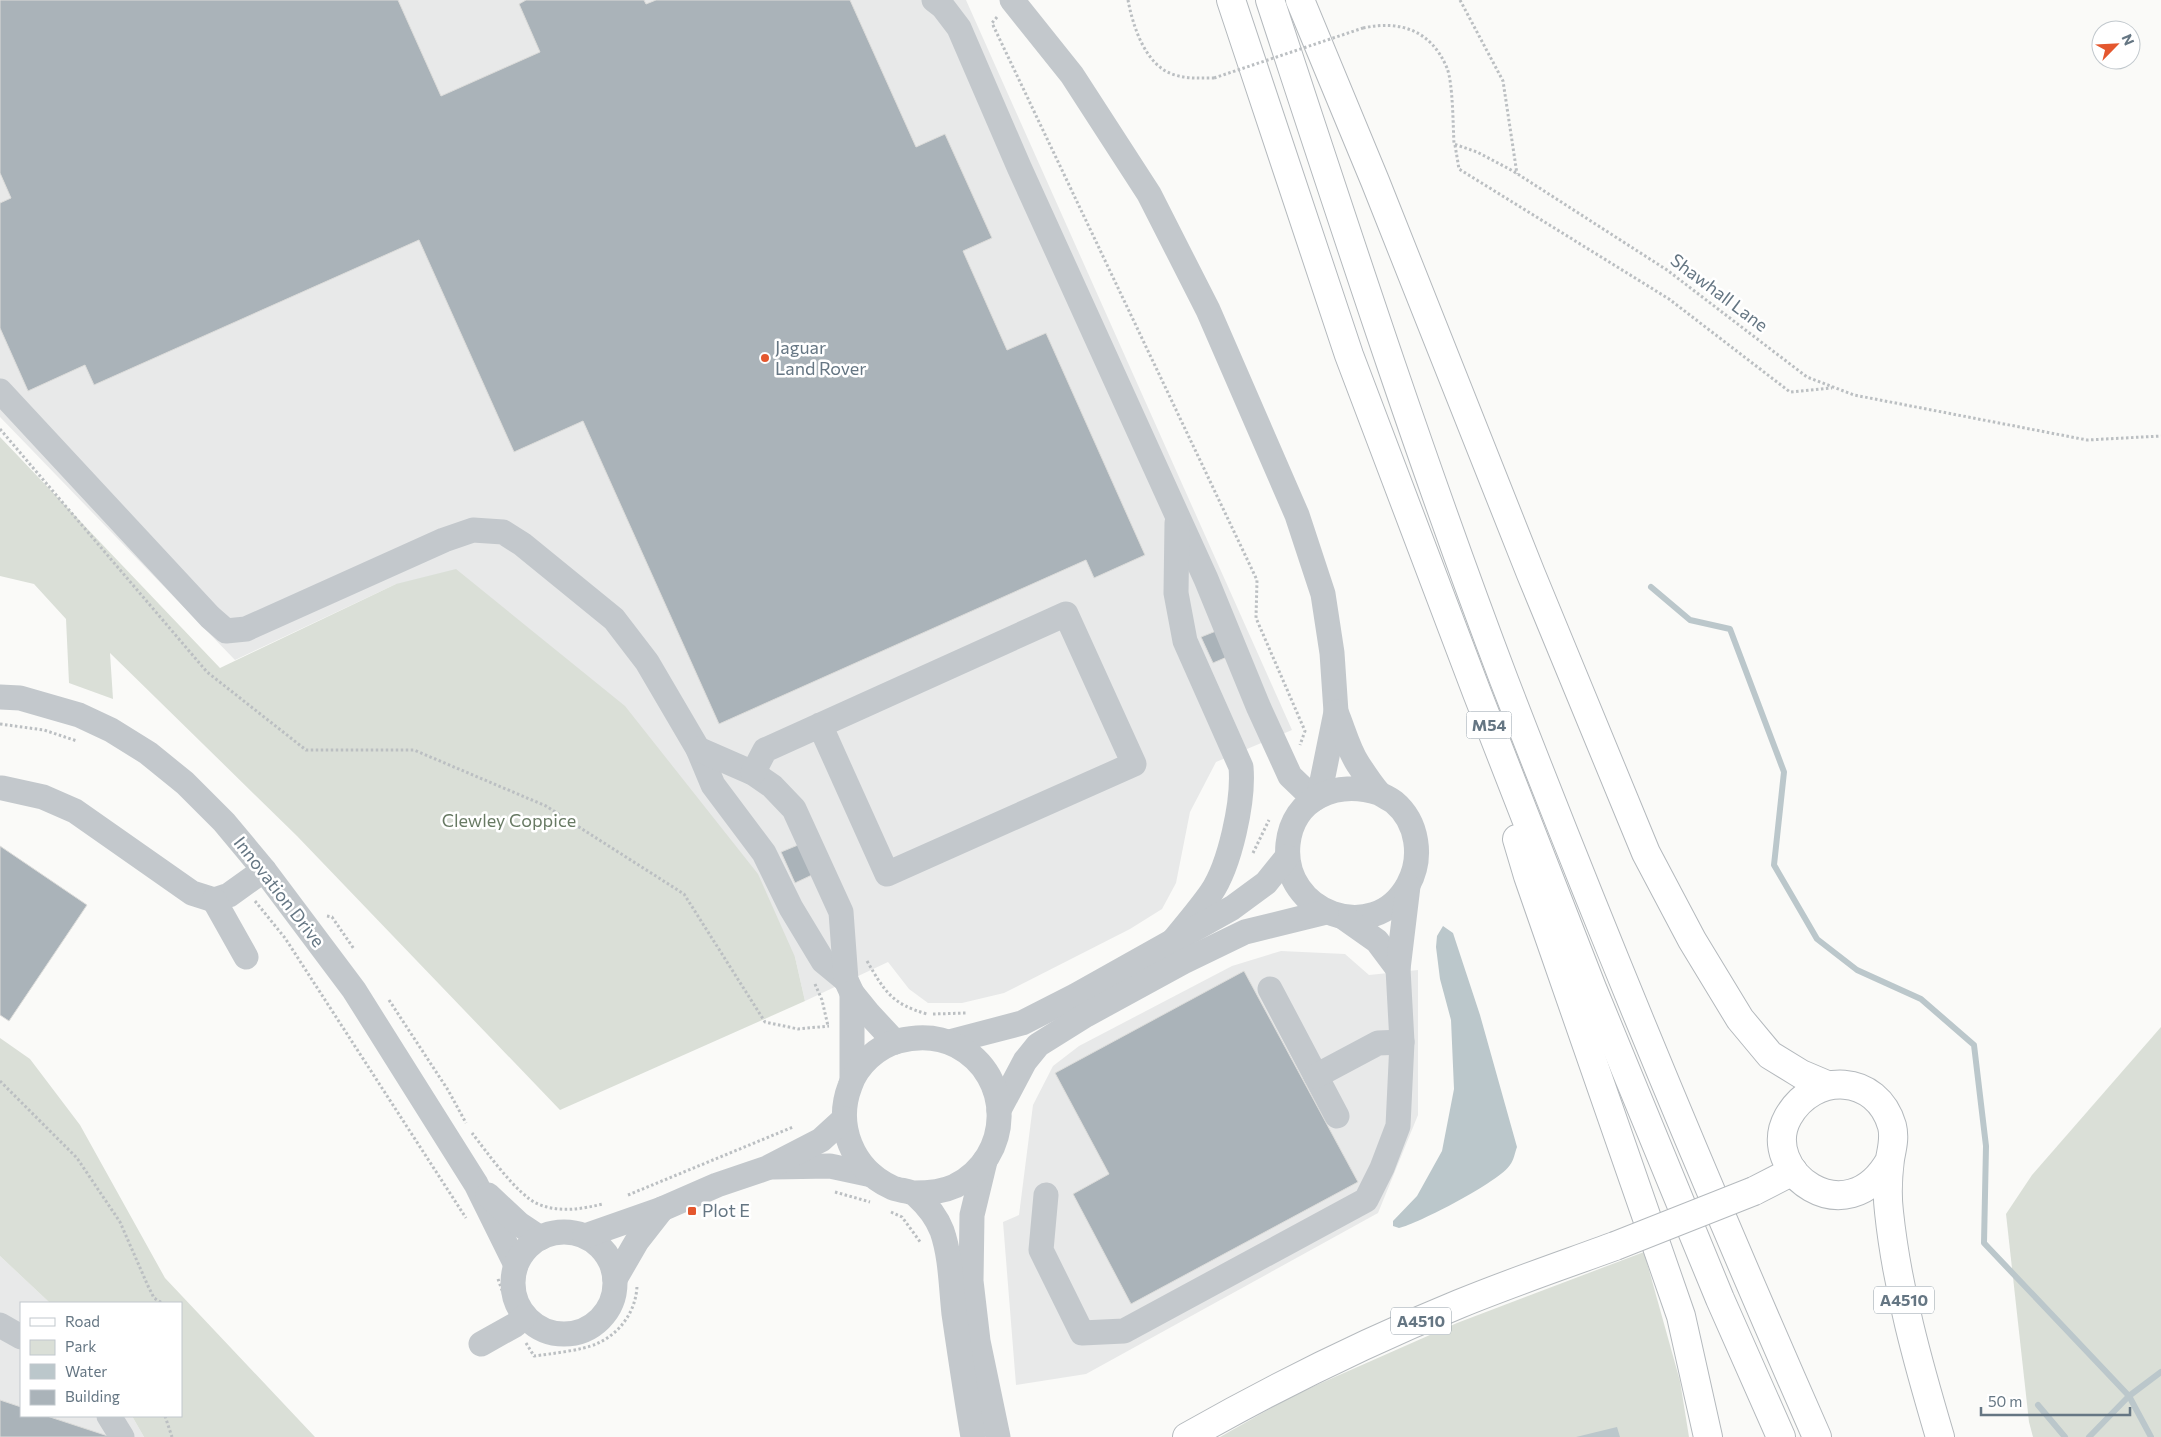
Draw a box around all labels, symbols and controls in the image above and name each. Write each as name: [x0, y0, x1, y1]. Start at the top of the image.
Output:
north arrow: [2091, 20, 2141, 70]
text: N: [2118, 31, 2138, 48]
street label: Shawhall Lane: [1667, 248, 1773, 336]
place label: Jaguar Land Rover: [775, 336, 866, 379]
marker: Jaguar Land Rover: [759, 352, 771, 364]
road number: M54: [1466, 712, 1512, 738]
park label: Clewley Coppice: [442, 809, 576, 831]
street label: Innovation Drive: [230, 832, 330, 951]
place label: Plot E: [702, 1199, 750, 1221]
marker: Plot E: [686, 1205, 698, 1217]
road number: A4510: [1874, 1286, 1934, 1314]
legend: [20, 1302, 182, 1417]
road number: A4510: [1391, 1308, 1451, 1334]
text: Road: [65, 1312, 100, 1330]
text: Park: [65, 1337, 96, 1355]
text: Water: [65, 1362, 107, 1380]
scale bar: [1981, 1384, 2130, 1416]
text: Building: [65, 1387, 120, 1405]
text: 50 m: [1988, 1392, 2022, 1410]

